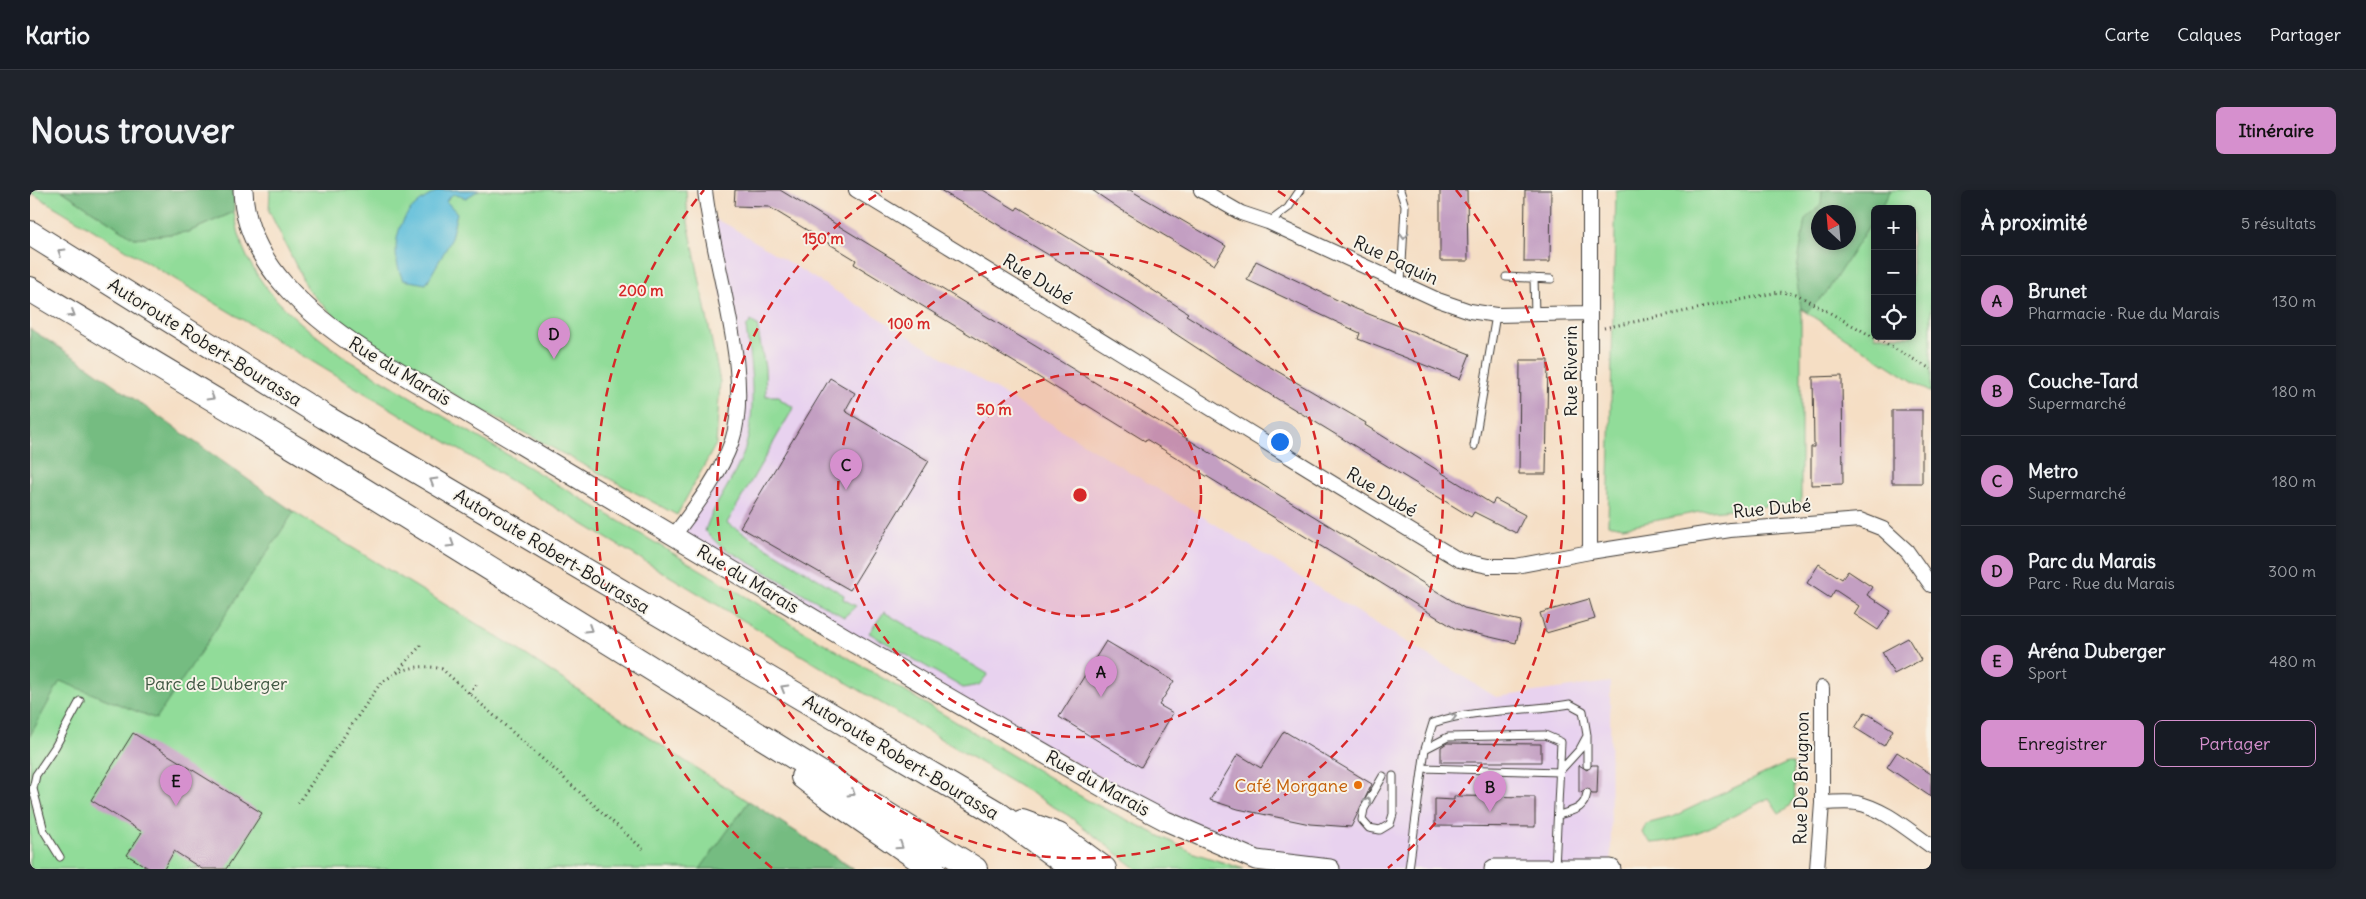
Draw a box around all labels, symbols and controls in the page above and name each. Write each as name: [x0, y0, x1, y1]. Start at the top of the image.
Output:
text: Kartio: [25, 20, 90, 50]
text: Carte: [2104, 23, 2149, 46]
text: Calques: [2177, 23, 2242, 46]
text: Partager: [2270, 23, 2341, 46]
button: Itinéraire: [2216, 107, 2336, 154]
text: Nous trouver: [30, 108, 234, 152]
north arrow: [1811, 205, 1856, 250]
map controls: [1871, 205, 1916, 340]
button: +: [1871, 205, 1916, 250]
text: À proximité: [1981, 209, 2088, 236]
text: 5 résultats: [2241, 213, 2316, 233]
text: 150 m: [802, 229, 844, 248]
street label: Rue Paquin: [1350, 230, 1442, 290]
one-way arrow: [1399, 232, 1409, 240]
street label: Rue Dubé: [999, 248, 1077, 310]
one-way arrow: [58, 249, 67, 259]
button: −: [1871, 250, 1916, 295]
street label: Autoroute Robert-Bourassa: [104, 273, 306, 411]
text: Brunet: [2028, 279, 2087, 303]
text: 200 m: [619, 281, 663, 300]
text: A: [1992, 291, 2002, 311]
text: 130 m: [2272, 291, 2316, 311]
button: locate: [1871, 295, 1916, 340]
text: Pharmacie · Rue du Marais: [2028, 303, 2220, 323]
one-way arrow: [66, 307, 75, 317]
text: 100 m: [888, 314, 930, 333]
pin: D: [538, 318, 570, 359]
street label: Rue Riverin: [1559, 325, 1582, 417]
street label: Rue du Marais: [345, 331, 455, 411]
text: Couche-Tard: [2028, 369, 2138, 393]
text: B: [1992, 381, 2002, 401]
text: 180 m: [2272, 381, 2316, 401]
one-way arrow: [206, 391, 215, 401]
text: Supermarché: [2028, 393, 2126, 413]
text: 50 m: [976, 400, 1012, 419]
your location: [1267, 429, 1293, 455]
pin: C: [830, 449, 862, 490]
text: Metro: [2028, 459, 2078, 483]
street label: Rue Dubé: [1342, 462, 1422, 522]
text: C: [1992, 471, 2002, 491]
text: 180 m: [2272, 471, 2316, 491]
one-way arrow: [429, 477, 438, 487]
street label: Autoroute Robert-Bourassa: [450, 483, 654, 619]
text: Supermarché: [2028, 483, 2126, 503]
centre of rings: [1071, 486, 1089, 504]
street label: Rue Dubé: [1732, 493, 1812, 523]
one-way arrow: [446, 538, 455, 547]
street label: Rue du Marais: [693, 539, 803, 619]
text: Parc du Marais: [2028, 549, 2156, 573]
text: D: [1991, 561, 2003, 581]
text: 300 m: [2268, 561, 2316, 581]
text: Parc · Rue du Marais: [2028, 573, 2175, 593]
one-way arrow: [584, 623, 593, 633]
text: Aréna Duberger: [2028, 639, 2165, 663]
text: E: [1992, 651, 2002, 671]
text: 480 m: [2269, 651, 2316, 671]
pin: A: [1085, 656, 1117, 697]
text: Sport: [2028, 663, 2067, 683]
park label: Parc de Duberger: [145, 672, 288, 695]
one-way arrow: [780, 684, 789, 694]
street label: Autoroute Robert-Bourassa: [799, 689, 1003, 825]
street label: Rue De Brugnon: [1788, 711, 1814, 845]
one-way arrow: [1449, 712, 1458, 723]
button: Enregistrer: [1981, 720, 2144, 767]
button: Partager: [2154, 720, 2316, 767]
street label: Rue du Marais: [1042, 745, 1154, 821]
pin: E: [160, 765, 192, 806]
pin: B: [1474, 771, 1506, 812]
place label: Café Morgane: [1234, 774, 1348, 797]
marker: Café Morgane: [1352, 779, 1364, 791]
one-way arrow: [847, 786, 856, 796]
one-way arrow: [1362, 798, 1372, 807]
one-way arrow: [894, 840, 904, 849]

